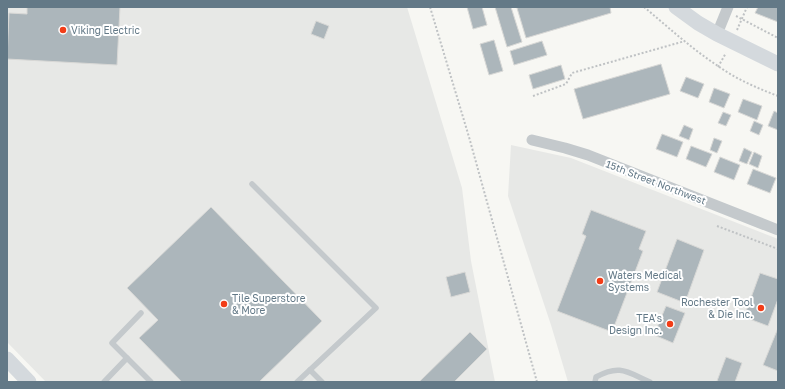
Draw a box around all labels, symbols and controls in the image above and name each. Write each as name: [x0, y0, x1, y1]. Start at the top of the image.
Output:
place label: Viking Electric: [71, 24, 141, 36]
marker: Viking Electric: [58, 25, 68, 35]
street label: 15th Street Northwest: [604, 157, 708, 207]
place label: Waters Medical Systems: [608, 269, 682, 293]
marker: Waters Medical Systems: [595, 276, 605, 286]
place label: Tile Superstore & More: [232, 292, 306, 316]
place label: Rochester Tool & Die Inc.: [681, 296, 753, 320]
marker: Tile Superstore & More: [219, 299, 229, 309]
marker: Rochester Tool & Die Inc.: [756, 303, 766, 313]
place label: TEA's Design Inc.: [609, 312, 662, 336]
marker: TEA's Design Inc.: [665, 319, 675, 329]

